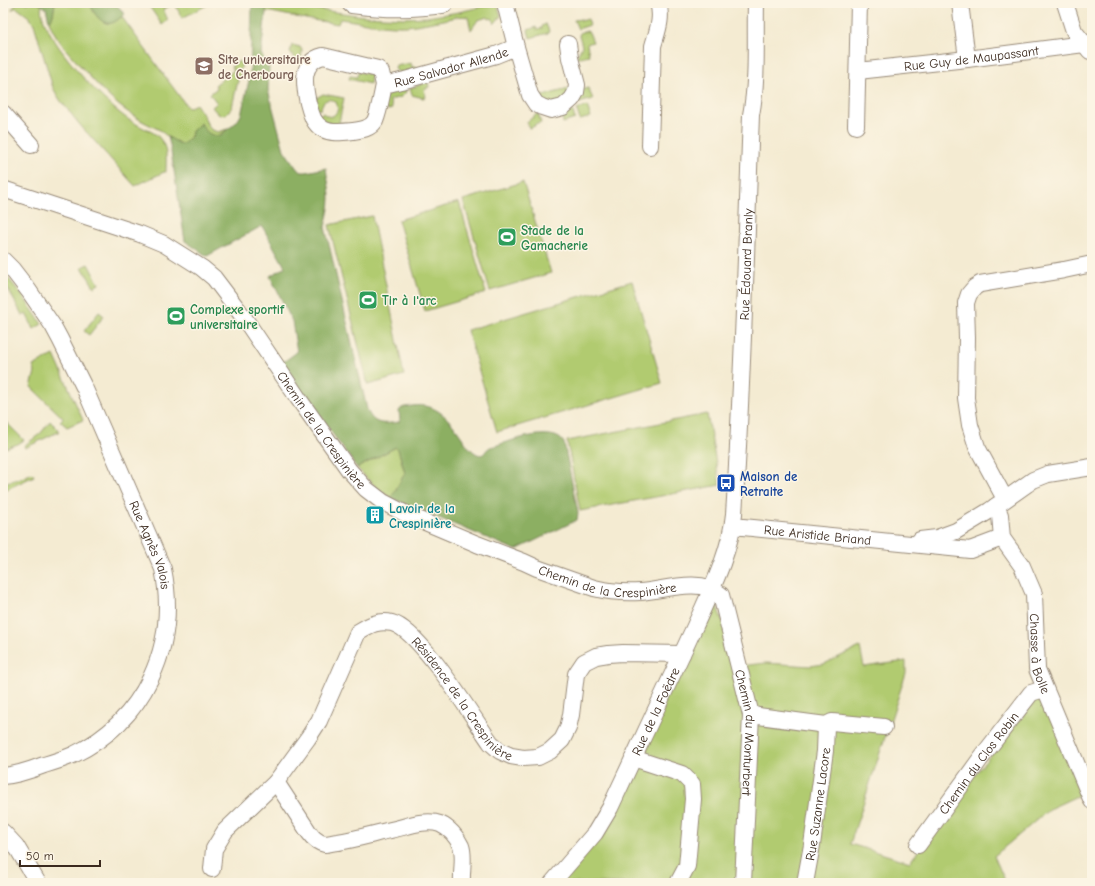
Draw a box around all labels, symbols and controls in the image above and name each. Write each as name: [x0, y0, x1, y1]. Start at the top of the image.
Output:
street label: Rue Guy de Maupassant: [903, 43, 1041, 74]
street label: Rue Salvador Allende: [393, 44, 511, 90]
place label: Site universitaire de Cherbourg: [218, 52, 311, 82]
school or university icon: Site universitaire de Cherbourg: [193, 55, 215, 77]
street label: Rue Édouard Branly: [737, 208, 756, 321]
place label: Stade de la Gamacherie: [521, 223, 588, 253]
sports icon: Stade de la Gamacherie: [496, 226, 518, 248]
sports icon: Tir à l'arc: [357, 289, 379, 311]
place label: Tir à l'arc: [382, 293, 436, 308]
place label: Complexe sportif universitaire: [190, 302, 285, 332]
sports icon: Complexe sportif universitaire: [165, 305, 187, 327]
street label: Chemin de la Crespinière: [274, 368, 369, 492]
place label: Maison de Retraite: [740, 469, 798, 499]
bus stop icon: Maison de Retraite: [715, 472, 737, 494]
street label: Rue Agnès Valois: [126, 498, 173, 590]
place label: Lavoir de la Crespinière: [389, 501, 455, 531]
building icon: Lavoir de la Crespinière: [364, 504, 386, 526]
street label: Rue Aristide Briand: [763, 522, 872, 548]
street label: Chemin de la Crespinière: [537, 562, 678, 600]
street label: Chasse à Bolle: [1027, 613, 1054, 696]
street label: Résidence de la Crespinière: [409, 634, 515, 764]
street label: Rue de la Foëdre: [629, 665, 683, 758]
street label: Chemin du Monturbert: [732, 668, 758, 797]
street label: Chemin du Clos Robin: [936, 709, 1022, 817]
street label: Rue Suzanne Lacore: [802, 747, 833, 862]
scale bar: [20, 842, 100, 868]
text: 50 m: [26, 849, 54, 863]

